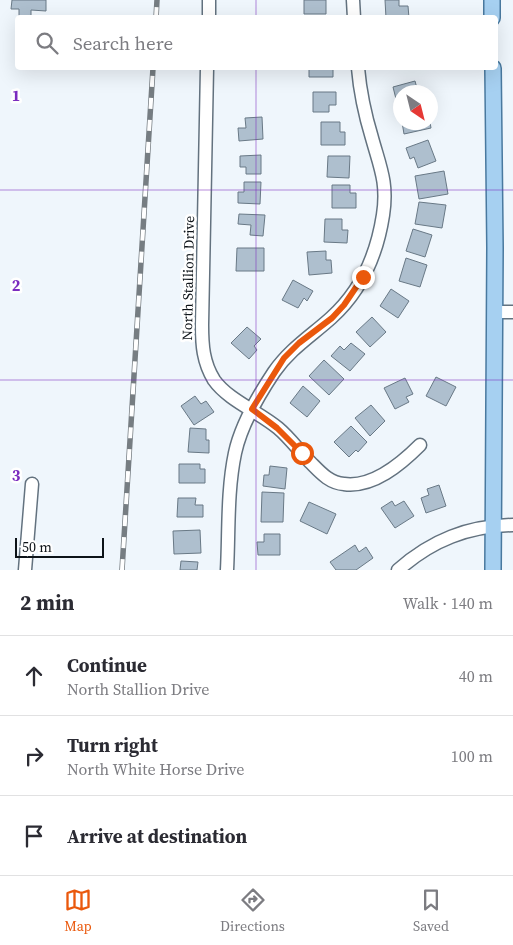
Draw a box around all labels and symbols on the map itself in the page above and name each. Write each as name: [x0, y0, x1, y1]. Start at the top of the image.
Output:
text: 1: [12, 84, 20, 106]
north arrow: [393, 85, 438, 130]
street label: North Stallion Drive: [177, 216, 199, 340]
route end: [352, 266, 375, 289]
text: 2: [12, 274, 21, 296]
route start: [291, 442, 314, 465]
text: 3: [12, 464, 21, 486]
scale bar: [15, 535, 104, 558]

